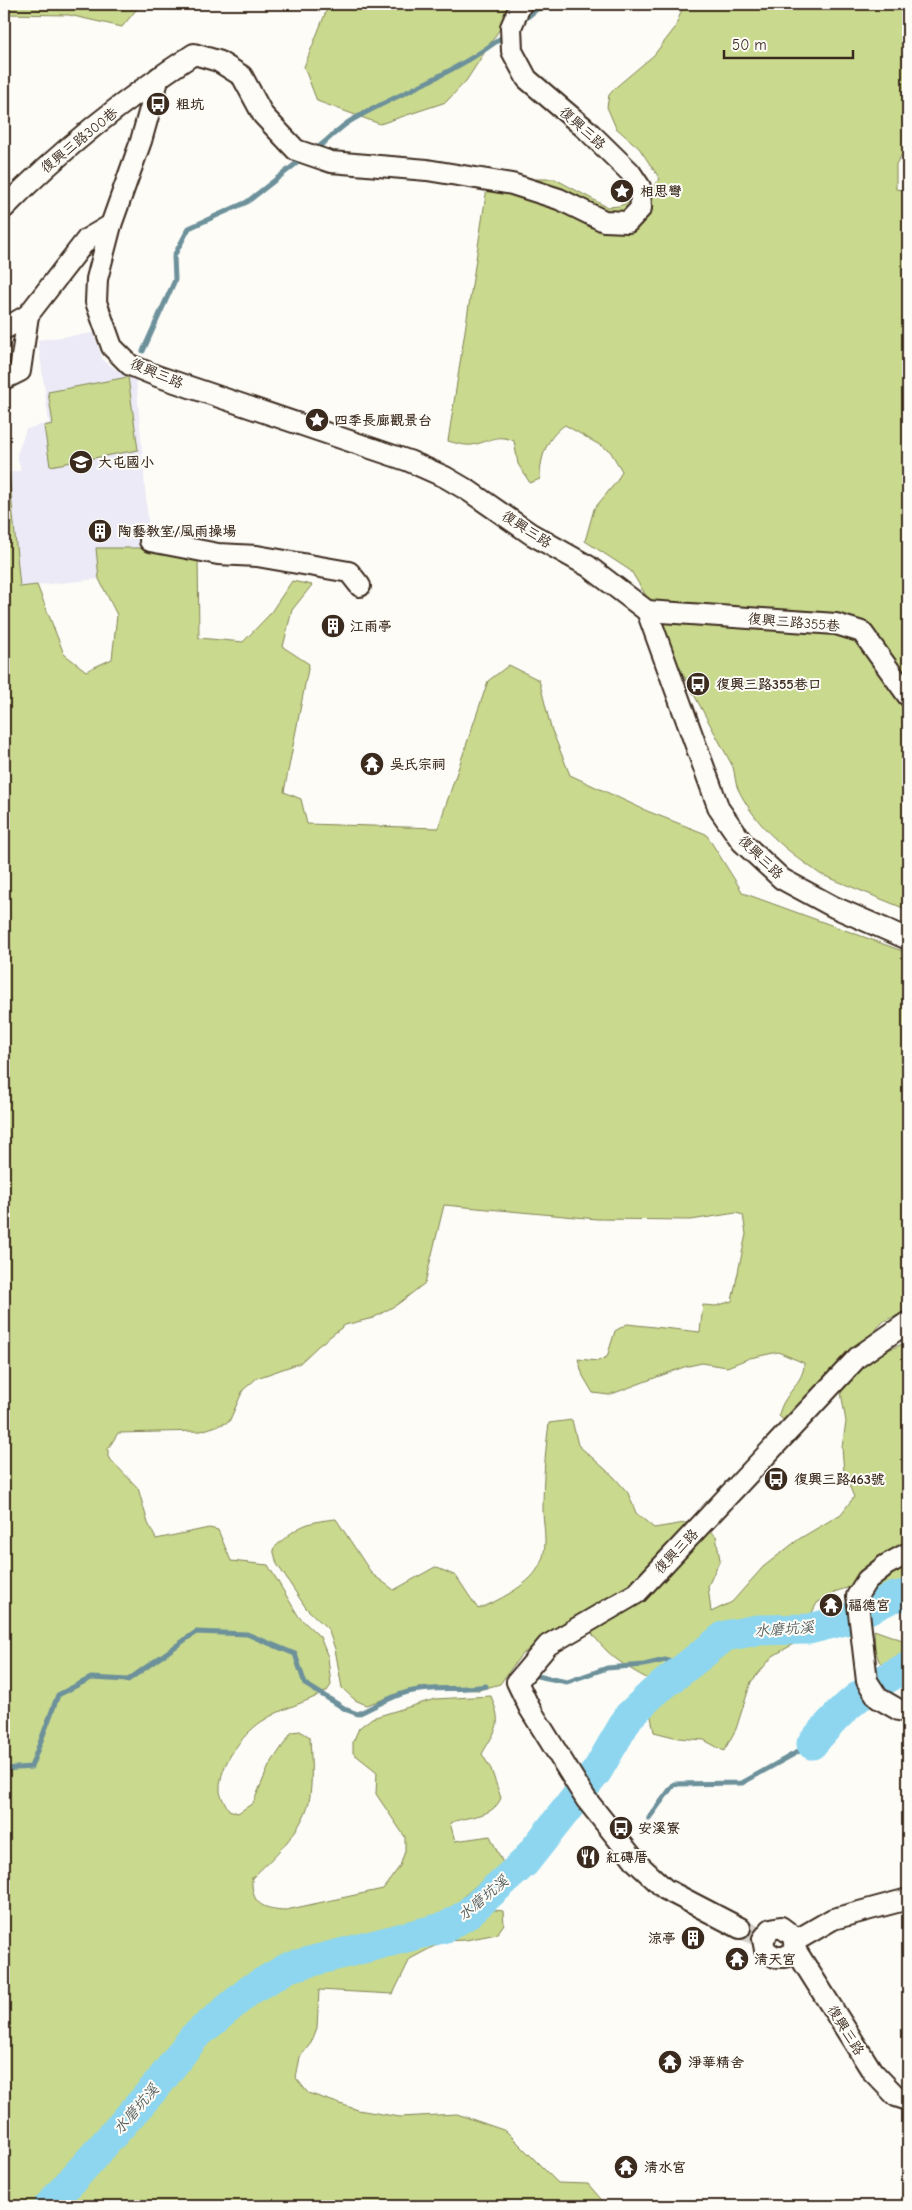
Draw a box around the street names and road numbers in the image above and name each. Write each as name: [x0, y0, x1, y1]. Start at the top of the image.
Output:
street label: 復興三路: [556, 103, 609, 153]
street label: 復興三路300巷: [37, 104, 122, 177]
street label: 復興三路: [128, 355, 186, 392]
street label: 復興三路: [499, 507, 555, 552]
street label: 復興三路355巷: [747, 610, 842, 635]
street label: 復興三路: [735, 832, 787, 883]
street label: 復興三路: [651, 1525, 702, 1577]
street label: 復興三路: [824, 2002, 868, 2059]

